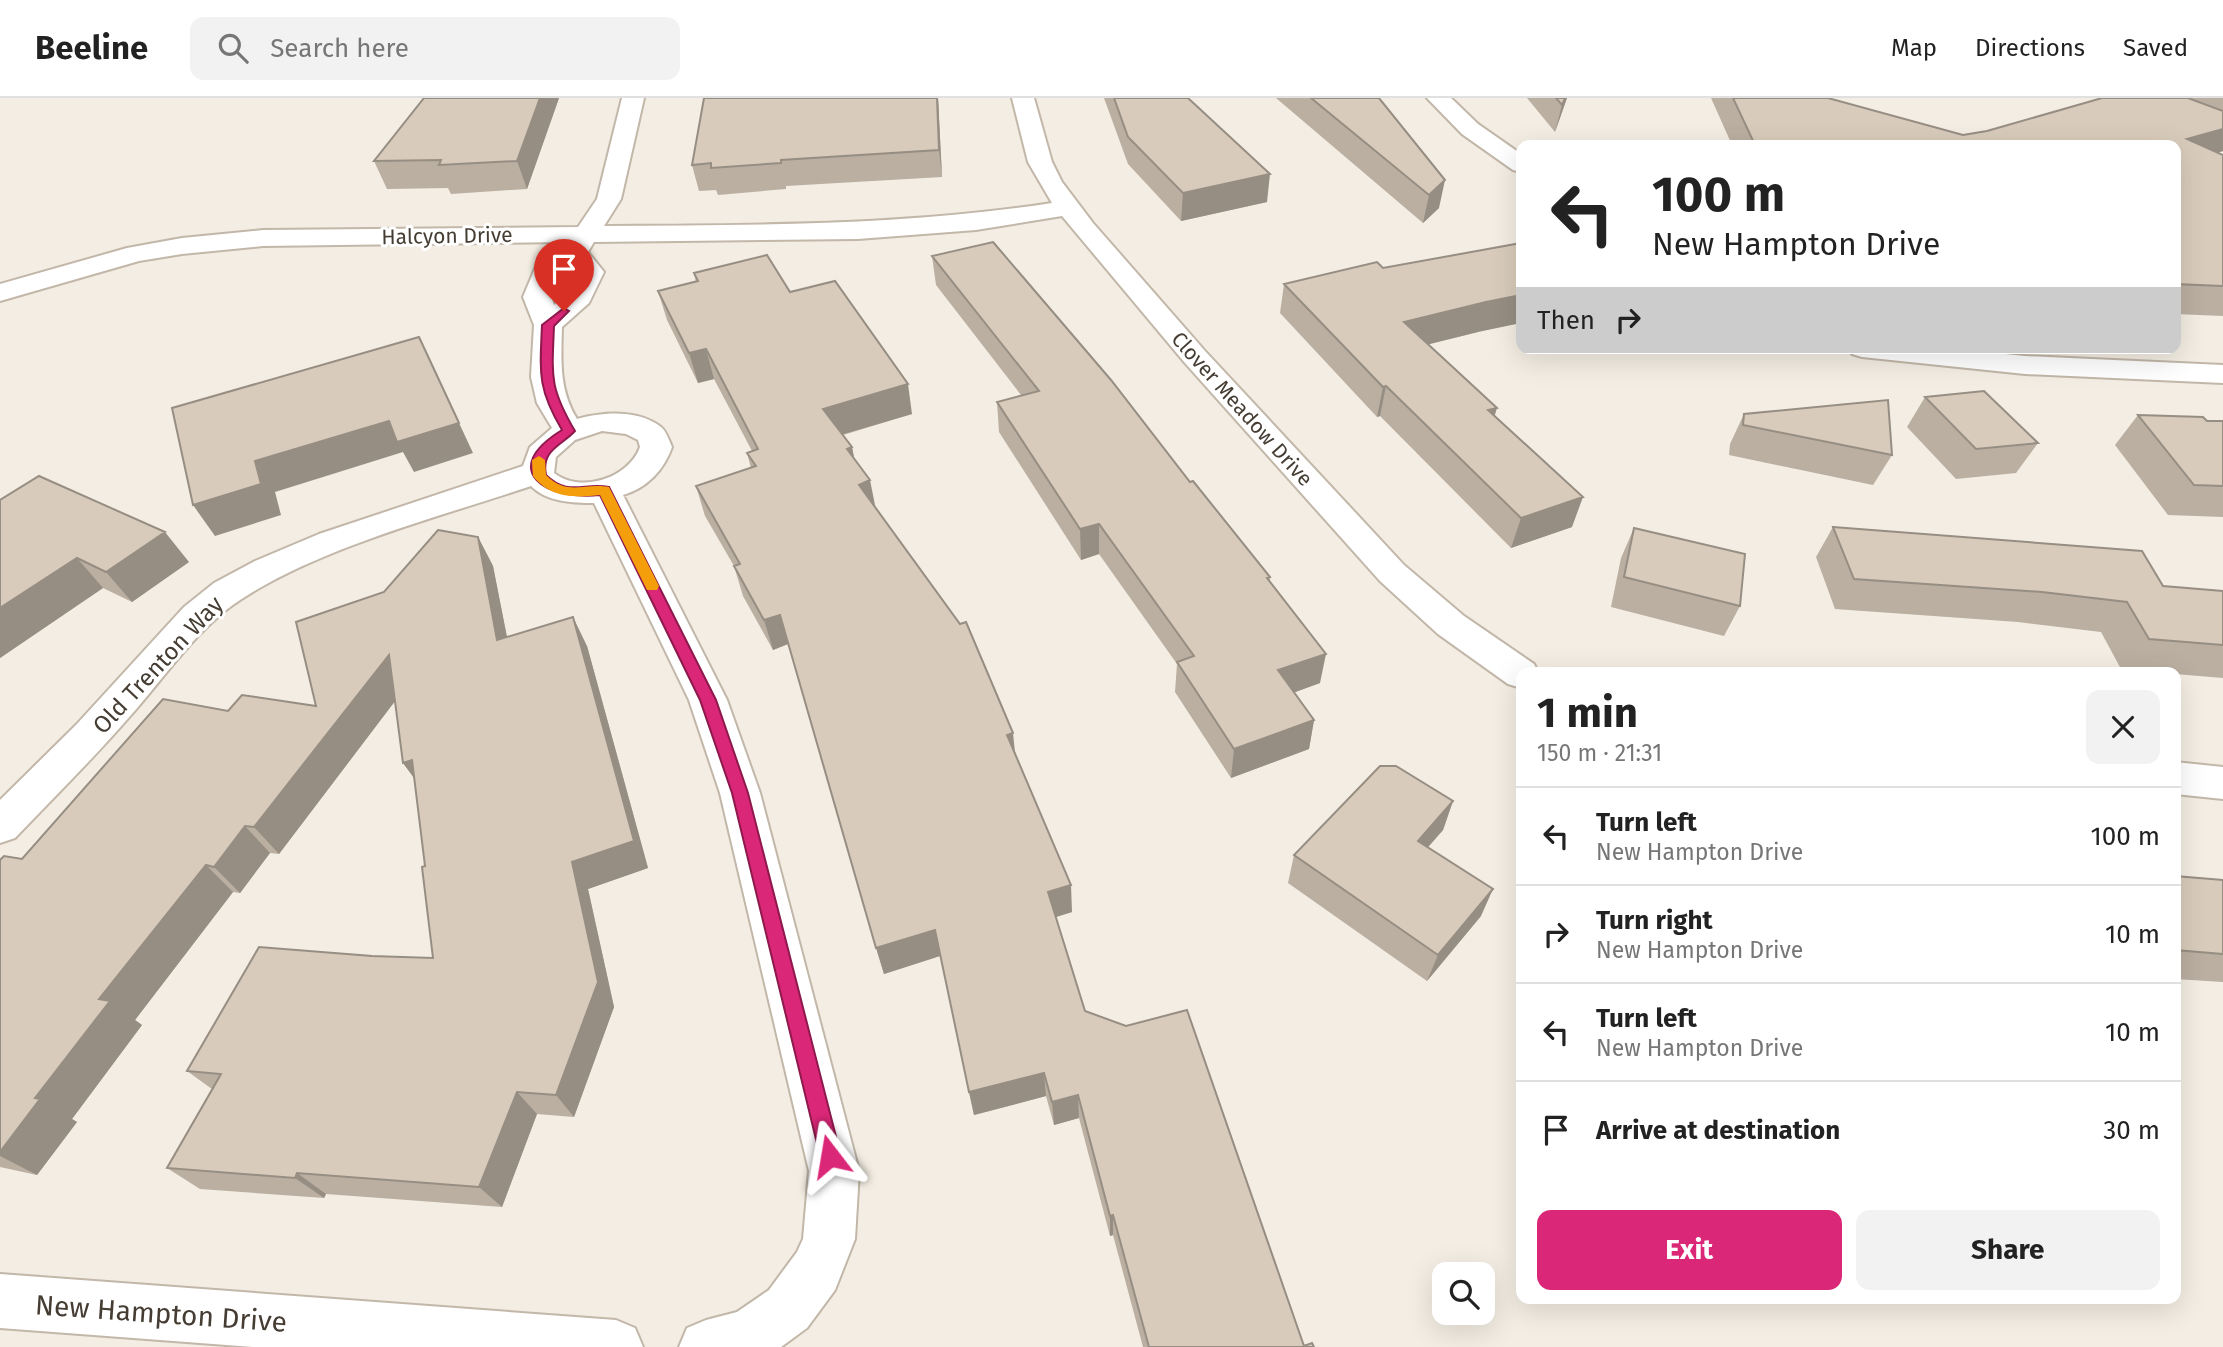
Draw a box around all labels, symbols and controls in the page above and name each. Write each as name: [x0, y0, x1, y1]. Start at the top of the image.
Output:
search box: [190, 17, 680, 80]
text: Beeline: [35, 28, 148, 68]
icon: search: [214, 29, 252, 67]
text: Search here: [270, 33, 409, 64]
text: Map: [1891, 34, 1937, 62]
text: Directions: [1975, 34, 2085, 62]
text: Saved: [2123, 34, 2188, 62]
text: 100 m: [1652, 165, 1785, 224]
icon: left: [1537, 168, 1628, 259]
street label: Halcyon Drive: [381, 222, 513, 250]
text: New Hampton Drive: [1652, 225, 1940, 263]
pin: [534, 239, 594, 311]
icon: arrive: [545, 250, 583, 288]
icon: right: [1609, 301, 1647, 339]
text: Then: [1537, 305, 1595, 336]
street label: Clover Meadow Drive: [1166, 326, 1318, 492]
street label: Old Trenton Way: [87, 590, 229, 740]
text: 1 min: [1537, 688, 1638, 738]
button: close: [2086, 690, 2160, 764]
text: 150 m · 21:31: [1537, 739, 1662, 767]
text: Turn left: [1596, 807, 1697, 838]
icon: left: [1537, 817, 1575, 855]
text: 100 m: [2091, 821, 2160, 852]
text: New Hampton Drive: [1596, 838, 1803, 866]
text: Turn right: [1596, 905, 1713, 936]
icon: right: [1537, 915, 1575, 953]
text: 10 m: [2105, 919, 2160, 950]
text: New Hampton Drive: [1596, 936, 1803, 964]
text: Turn left: [1596, 1003, 1697, 1034]
icon: left: [1537, 1013, 1575, 1051]
text: 10 m: [2105, 1017, 2160, 1048]
text: New Hampton Drive: [1596, 1034, 1803, 1062]
icon: arrive: [1537, 1111, 1575, 1149]
text: Arrive at destination: [1596, 1115, 1840, 1146]
text: 30 m: [2103, 1115, 2160, 1146]
position arrow: [793, 1119, 867, 1193]
button: Exit: [1537, 1210, 1842, 1290]
button: Share: [1856, 1210, 2160, 1290]
map controls: [1432, 1262, 1495, 1325]
button: search: [1432, 1262, 1495, 1325]
street label: New Hampton Drive: [34, 1288, 288, 1339]

